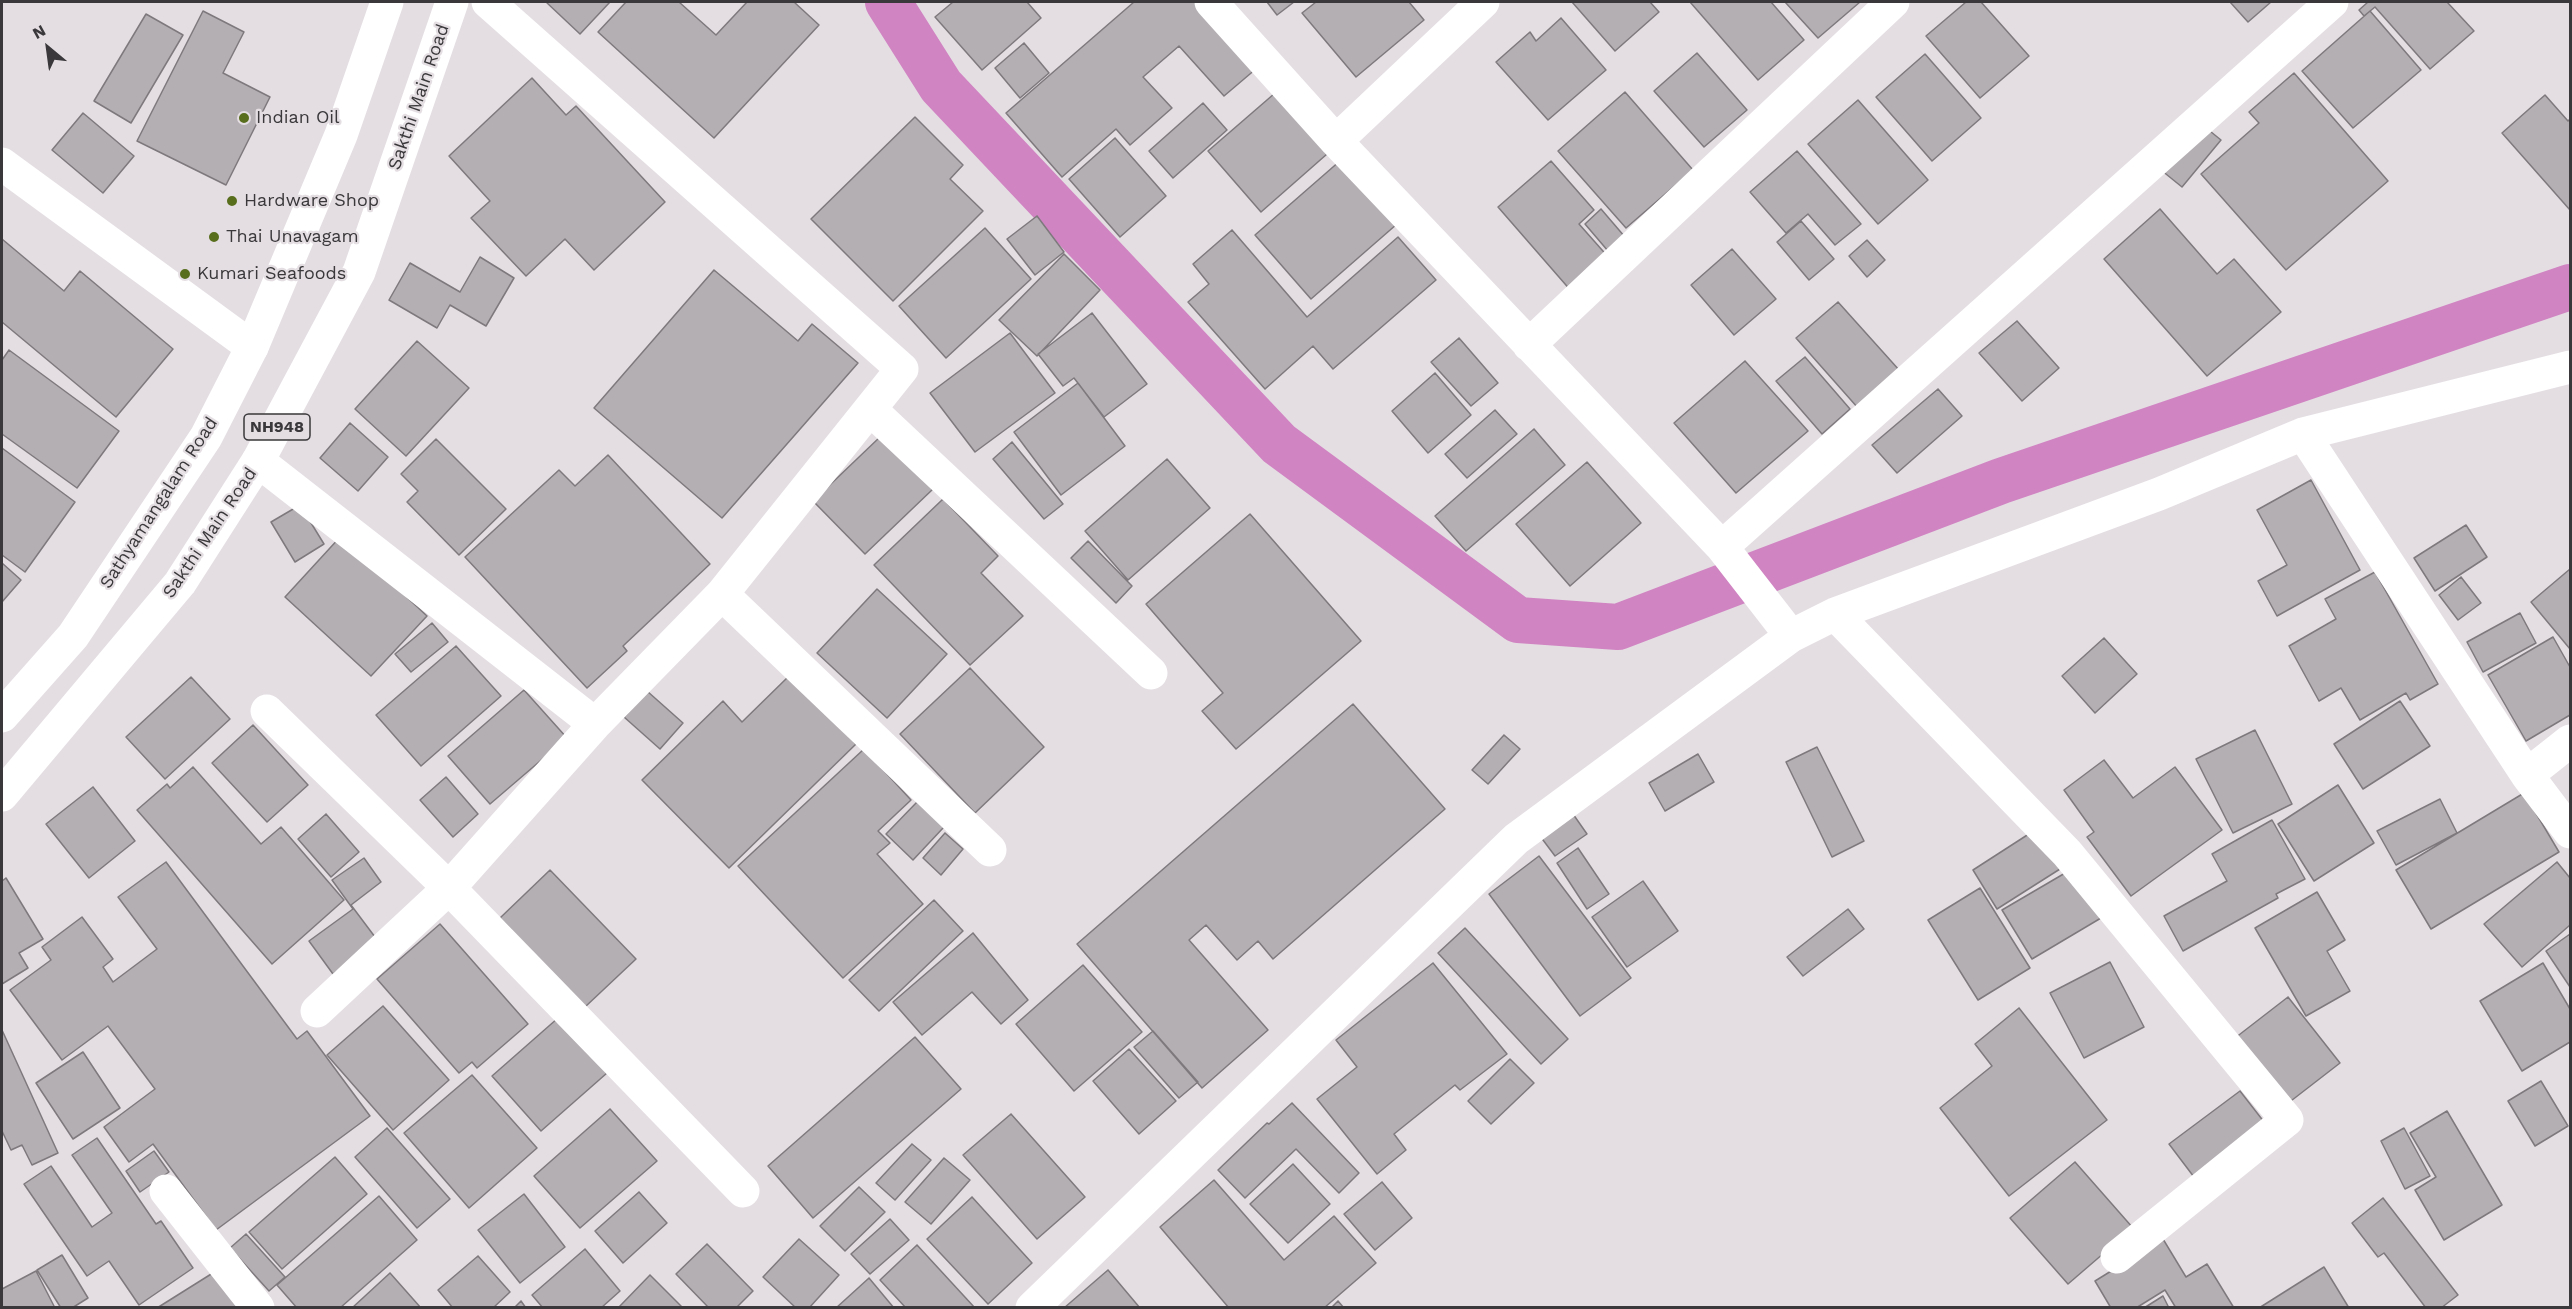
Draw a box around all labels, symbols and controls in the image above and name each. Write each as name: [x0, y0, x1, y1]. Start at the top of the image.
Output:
north arrow: [18, 18, 78, 78]
text: N: [29, 21, 49, 43]
street label: Sakthi Main Road: [384, 21, 454, 173]
place label: Indian Oil: [256, 107, 340, 129]
marker: Indian Oil: [237, 111, 251, 125]
place label: Hardware Shop: [244, 190, 379, 212]
marker: Hardware Shop: [225, 194, 239, 208]
place label: Thai Unavagam: [226, 226, 359, 248]
marker: Thai Unavagam: [207, 230, 221, 244]
place label: Kumari Seafoods: [197, 263, 346, 285]
marker: Kumari Seafoods: [178, 267, 192, 281]
street label: Sathyamangalam Road: [95, 413, 223, 593]
road number: NH948: [244, 414, 310, 440]
street label: Sakthi Main Road: [158, 464, 262, 602]

